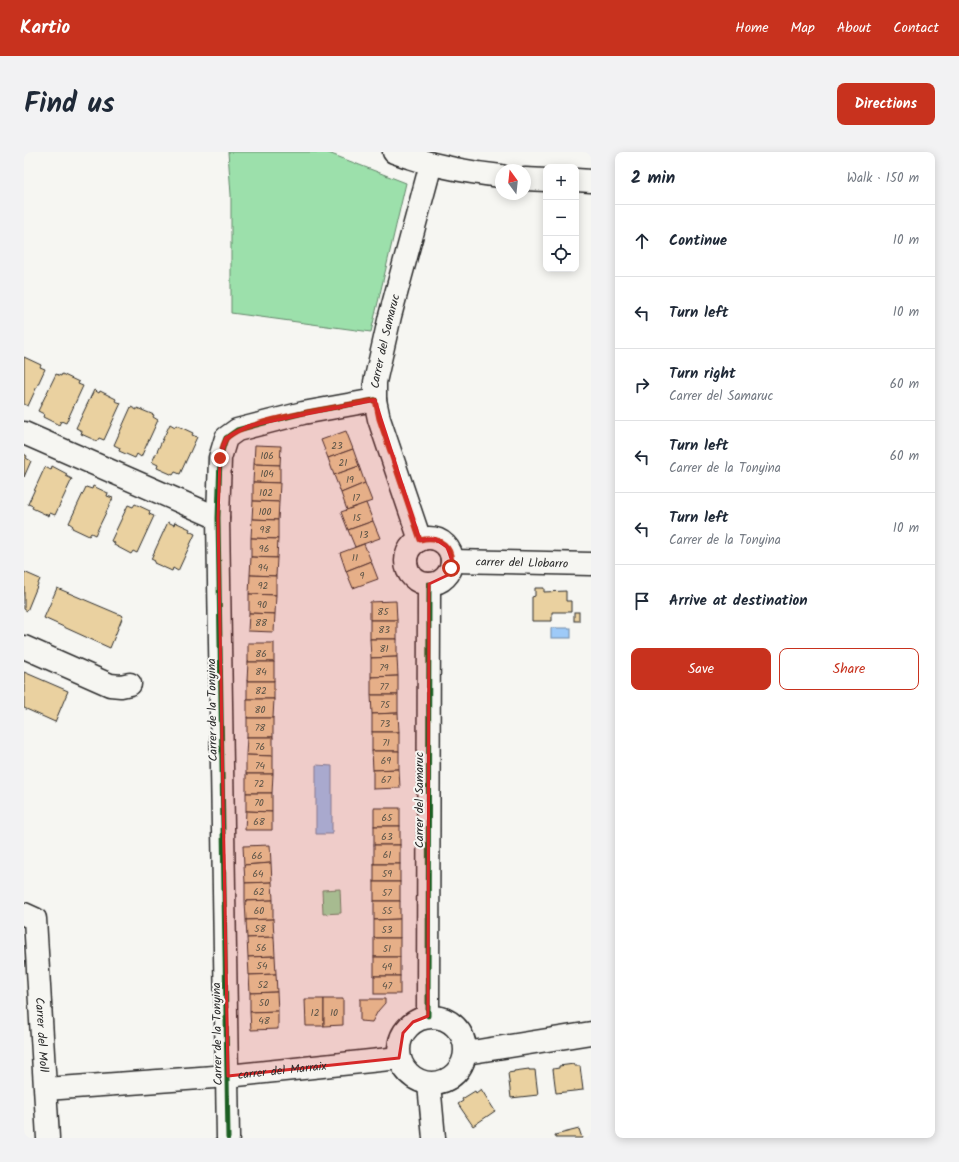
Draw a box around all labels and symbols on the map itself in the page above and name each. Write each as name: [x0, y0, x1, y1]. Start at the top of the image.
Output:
north arrow: [495, 164, 531, 200]
street label: Carrer del Samaruc: [366, 292, 405, 388]
house number: 23: [331, 438, 343, 454]
house number: 106: [260, 448, 274, 464]
route end: [211, 449, 229, 467]
house number: 21: [339, 455, 347, 471]
house number: 104: [260, 466, 274, 482]
house number: 19: [346, 472, 354, 488]
house number: 102: [259, 485, 273, 501]
house number: 17: [352, 490, 360, 506]
house number: 100: [258, 504, 272, 520]
house number: 15: [353, 510, 362, 526]
house number: 98: [260, 522, 271, 538]
house number: 13: [360, 527, 369, 543]
house number: 96: [259, 541, 269, 557]
house number: 11: [352, 550, 358, 566]
street label: carrer del Llobarro: [475, 553, 568, 574]
route start: [442, 559, 460, 577]
house number: 94: [258, 560, 269, 576]
house number: 9: [360, 568, 365, 584]
house number: 92: [258, 578, 269, 594]
house number: 90: [257, 597, 267, 613]
house number: 85: [377, 604, 389, 620]
house number: 88: [255, 615, 268, 631]
house number: 83: [378, 622, 390, 638]
house number: 81: [379, 641, 389, 657]
house number: 86: [255, 646, 267, 662]
street label: Carrer de la Tonyina: [202, 658, 223, 762]
house number: 79: [379, 660, 389, 676]
house number: 84: [255, 664, 267, 680]
house number: 77: [379, 679, 389, 695]
house number: 82: [255, 683, 267, 699]
house number: 75: [380, 697, 391, 713]
house number: 80: [254, 702, 266, 718]
house number: 73: [380, 716, 390, 732]
house number: 78: [255, 720, 266, 736]
house number: 71: [382, 735, 390, 751]
house number: 76: [255, 739, 265, 755]
street label: Carrer del Samaruc: [410, 752, 429, 848]
house number: 69: [381, 753, 391, 769]
house number: 74: [255, 758, 266, 774]
house number: 67: [381, 772, 391, 788]
house number: 72: [254, 776, 264, 792]
house number: 70: [254, 795, 264, 811]
house number: 65: [382, 810, 393, 826]
house number: 68: [253, 814, 266, 830]
house number: 63: [381, 829, 393, 845]
house number: 61: [383, 847, 391, 863]
house number: 66: [251, 848, 263, 864]
house number: 64: [252, 866, 264, 882]
house number: 59: [382, 866, 392, 882]
house number: 62: [253, 884, 265, 900]
house number: 57: [382, 885, 392, 901]
house number: 60: [254, 903, 264, 919]
house number: 55: [382, 903, 393, 919]
house number: 58: [254, 921, 267, 937]
house number: 53: [381, 922, 393, 938]
house number: 56: [256, 940, 266, 956]
house number: 51: [383, 941, 391, 957]
house number: 54: [257, 958, 268, 974]
house number: 49: [382, 959, 392, 975]
house number: 52: [257, 977, 269, 993]
house number: 47: [382, 978, 392, 994]
street label: Carrer de la Tonyina: [207, 982, 228, 1086]
house number: 50: [259, 995, 269, 1011]
street label: Carrer del Moll: [30, 997, 53, 1073]
house number: 12: [311, 1005, 320, 1021]
house number: 10: [330, 1005, 338, 1021]
house number: 48: [258, 1013, 271, 1029]
street label: carrer del Marraix: [237, 1057, 328, 1085]

